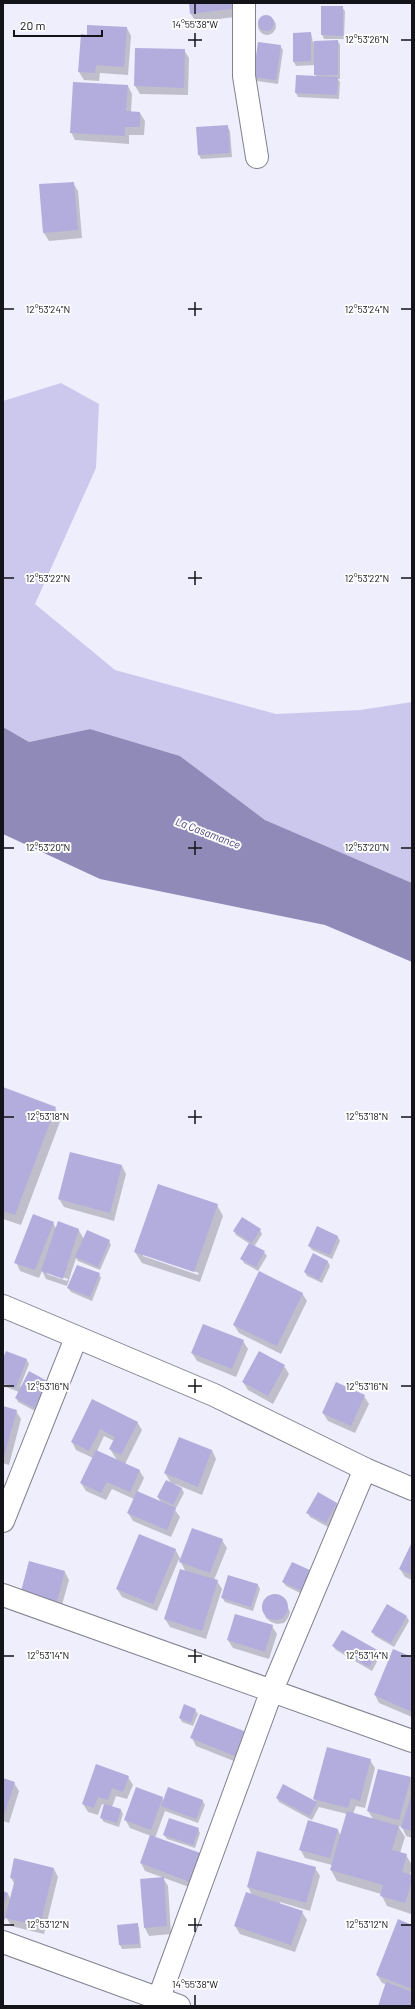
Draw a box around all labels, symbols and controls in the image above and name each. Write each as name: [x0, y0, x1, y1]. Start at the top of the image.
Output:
scale bar: [14, 12, 102, 38]
text: 20 m: [20, 18, 46, 32]
text: 14°55'38"W: [172, 18, 218, 30]
text: 12°53'26"N: [345, 33, 389, 45]
text: 12°53'24"N: [26, 303, 70, 315]
text: 12°53'24"N: [345, 303, 389, 315]
text: 12°53'22"N: [26, 572, 70, 584]
text: 12°53'22"N: [345, 572, 389, 584]
water label: La Casamance: [174, 814, 243, 851]
text: 12°53'20"N: [26, 841, 70, 853]
text: 12°53'20"N: [345, 841, 389, 853]
text: 12°53'18"N: [27, 1110, 69, 1122]
text: 12°53'18"N: [346, 1110, 388, 1122]
text: 12°53'16"N: [27, 1380, 69, 1392]
text: 12°53'16"N: [346, 1380, 388, 1392]
text: 12°53'14"N: [27, 1649, 69, 1661]
text: 12°53'14"N: [346, 1649, 388, 1661]
text: 12°53'12"N: [27, 1918, 69, 1930]
text: 12°53'12"N: [346, 1918, 388, 1930]
text: 14°55'38"W: [172, 1978, 218, 1990]

